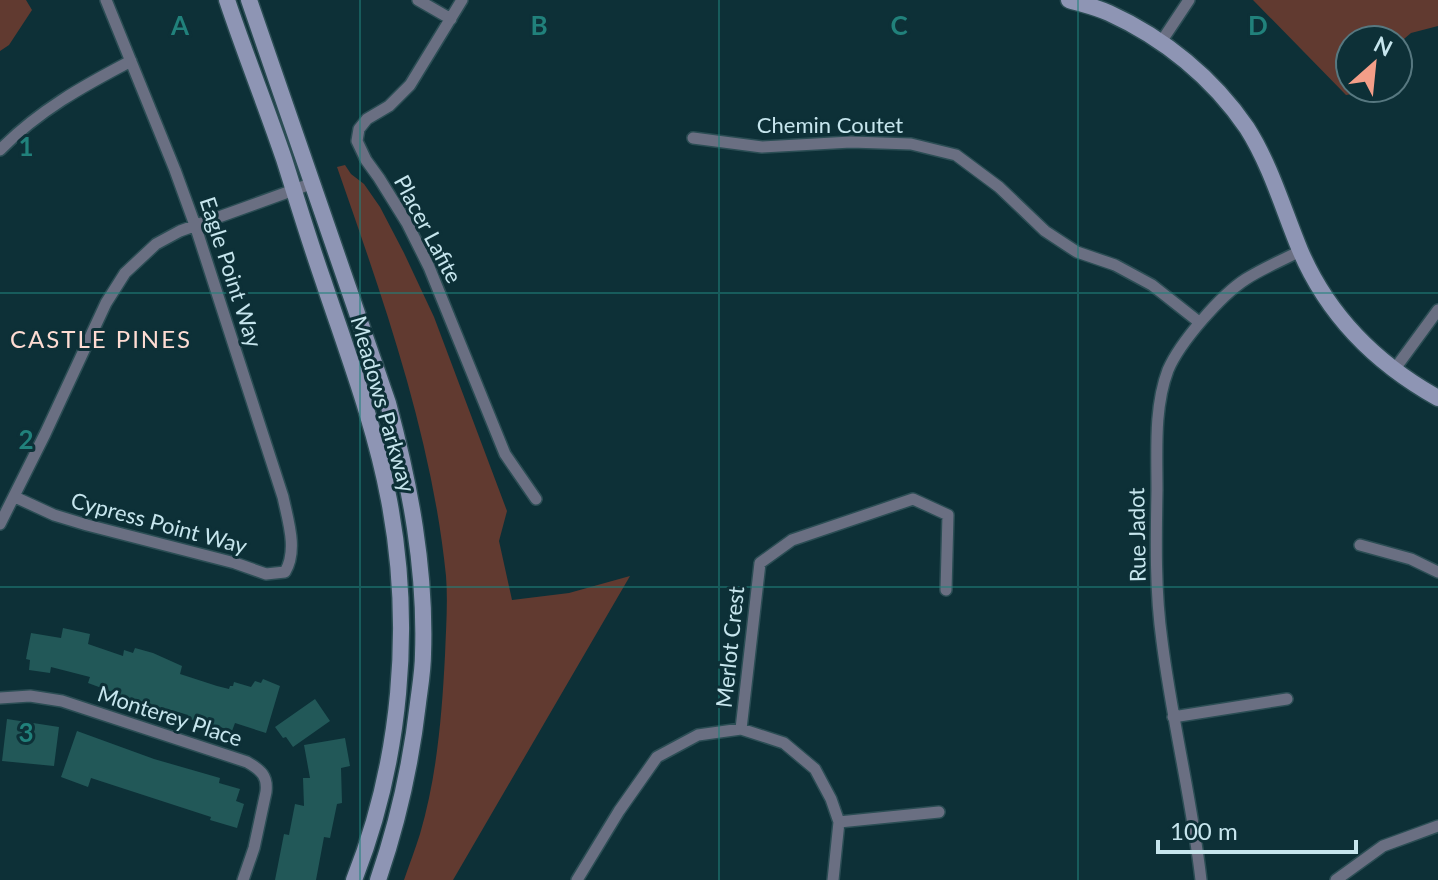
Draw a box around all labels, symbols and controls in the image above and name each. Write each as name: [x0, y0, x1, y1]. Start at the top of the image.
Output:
text: A: [170, 9, 190, 41]
text: B: [530, 9, 548, 41]
text: C: [890, 9, 908, 41]
text: D: [1248, 9, 1268, 41]
north arrow: [1334, 24, 1414, 104]
text: N: [1370, 30, 1397, 62]
street label: Chemin Coutet: [757, 111, 903, 138]
text: 1: [18, 130, 34, 162]
street label: Placer Lafite: [389, 170, 468, 287]
street label: Eagle Point Way: [194, 193, 269, 351]
street label: Meadows Parkway: [345, 313, 422, 496]
district label: CASTLE PINES: [10, 324, 192, 353]
text: 2: [18, 423, 34, 455]
street label: Cypress Point Way: [68, 486, 251, 559]
street label: Rue Jadot: [1122, 487, 1151, 582]
street label: Merlot Crest: [710, 585, 749, 709]
street label: Monterey Place: [94, 679, 246, 752]
text: 3: [18, 716, 34, 748]
scale bar: [1158, 804, 1356, 854]
text: 100 m: [1170, 816, 1238, 845]

